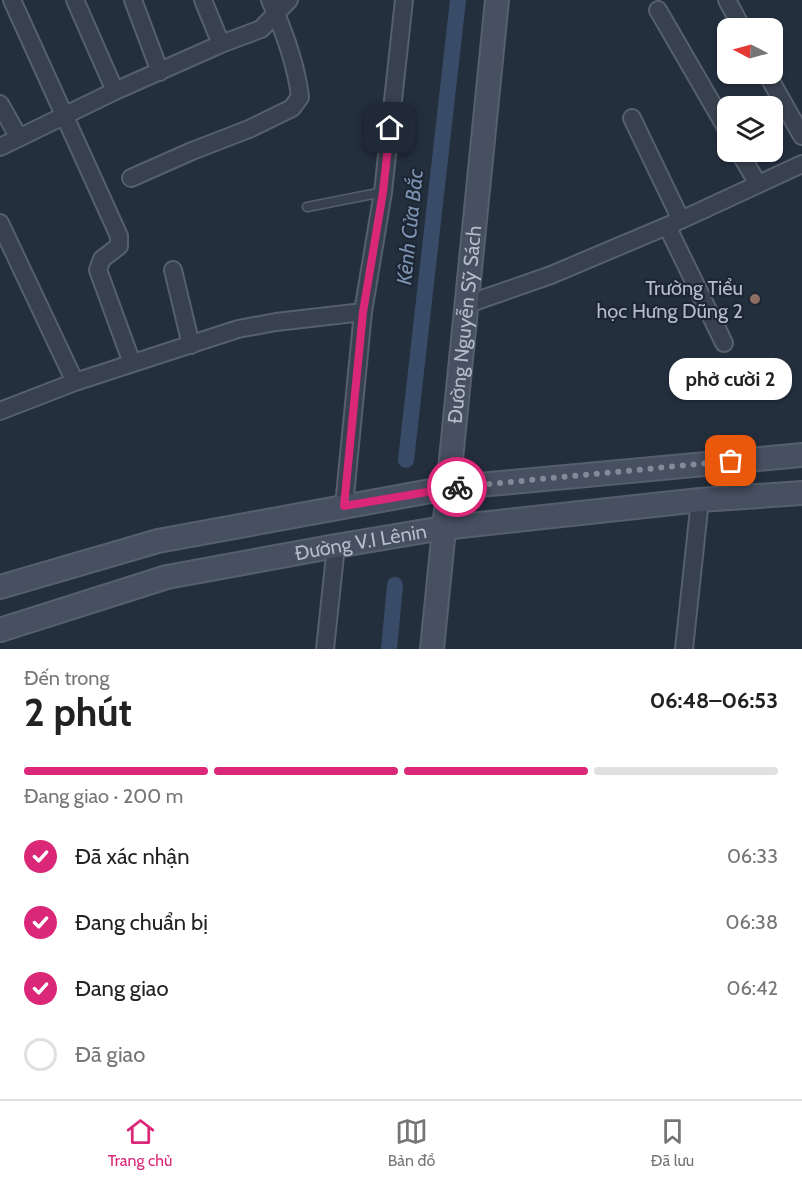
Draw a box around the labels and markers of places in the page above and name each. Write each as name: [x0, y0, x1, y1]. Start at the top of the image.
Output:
pin: [364, 102, 415, 153]
place label: Trường Tiểu học Hưng Dũng 2: [597, 276, 743, 323]
marker: Trường Tiểu học Hưng Dũng 2: [748, 292, 762, 306]
callout: phở cười 2: [670, 359, 792, 401]
pin: [705, 435, 756, 486]

